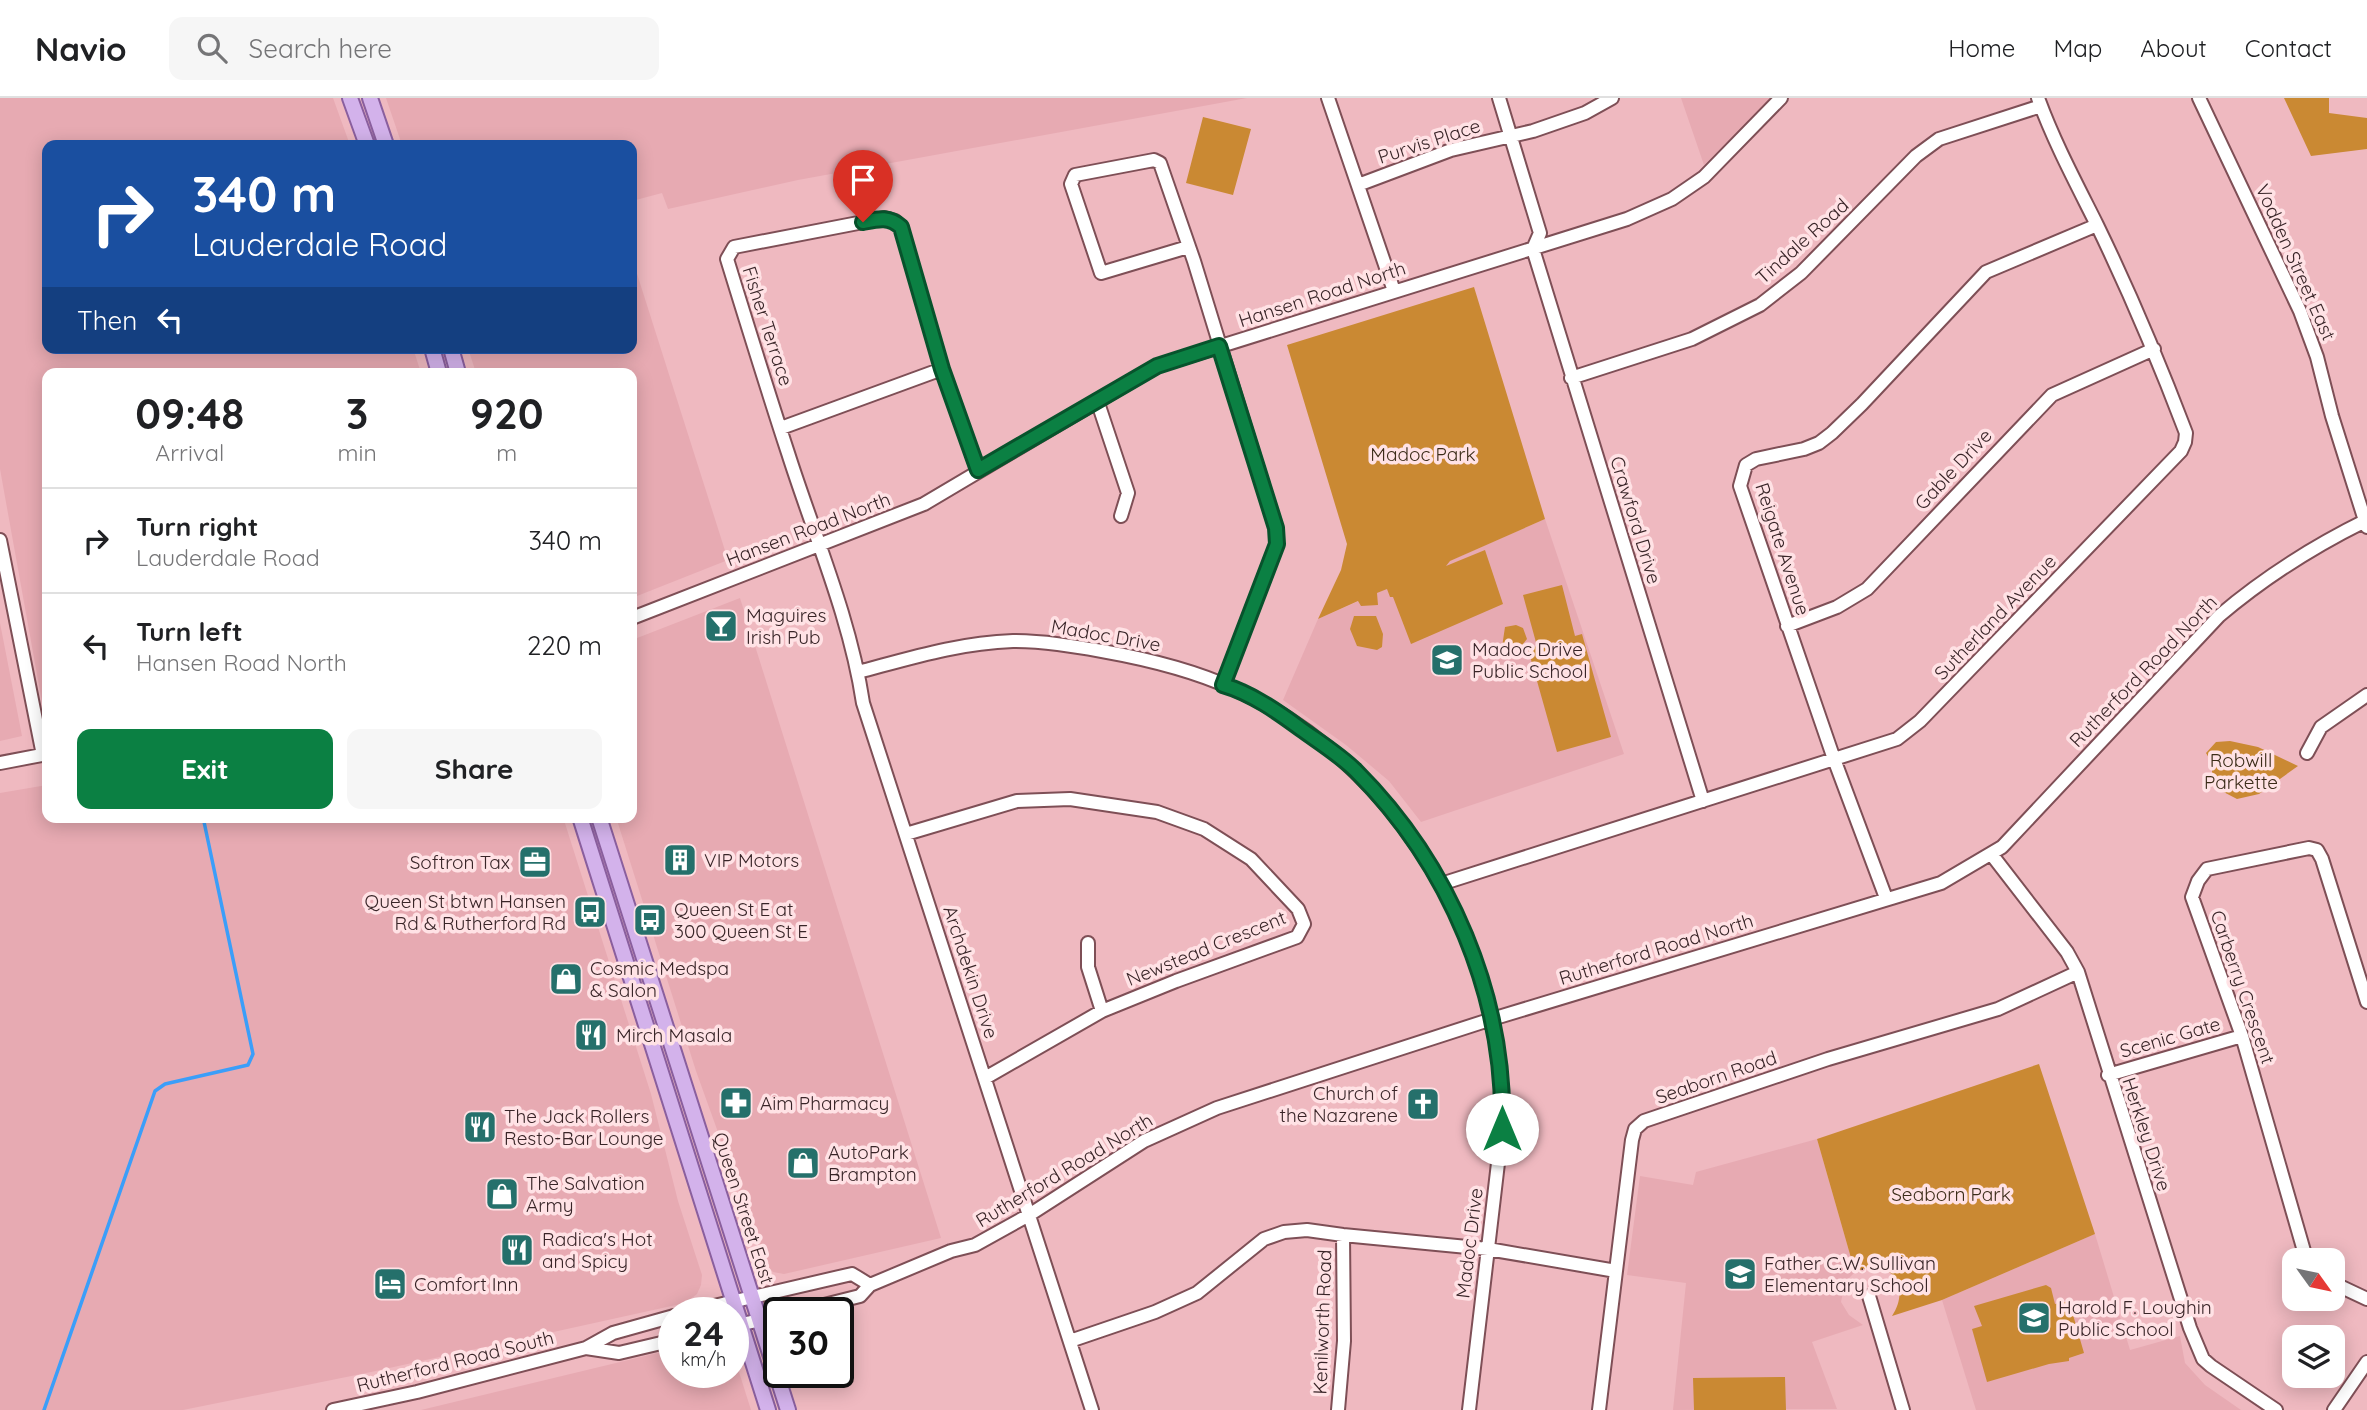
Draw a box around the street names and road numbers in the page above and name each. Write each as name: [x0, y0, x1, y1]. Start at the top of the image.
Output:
street label: Purvis Place: [1375, 113, 1483, 169]
street label: Vodden Street East: [2251, 180, 2341, 344]
street label: Tindale Road: [1751, 193, 1853, 289]
street label: Hansen Road North: [1235, 256, 1409, 332]
street label: Fisher Terrace: [737, 263, 799, 389]
street label: Gable Drive: [1909, 423, 1997, 515]
street label: Crawford Drive: [1605, 453, 1667, 587]
street label: Reigate Avenue: [1750, 480, 1816, 618]
street label: Hansen Road North: [722, 487, 894, 571]
street label: Sutherland Avenue: [1929, 549, 2061, 685]
street label: Rutherford Road North: [2064, 590, 2222, 752]
street label: Madoc Drive: [1049, 614, 1163, 656]
street label: Archdekin Drive: [938, 903, 1004, 1041]
street label: Newstead Crescent: [1123, 905, 1289, 991]
street label: Carberry Crescent: [2205, 907, 2281, 1067]
street label: Rutherford Road North: [1556, 908, 1756, 990]
street label: Scenic Gate: [2117, 1011, 2223, 1063]
street label: Seaborn Road: [1652, 1045, 1780, 1109]
street label: Herkley Drive: [2117, 1074, 2177, 1194]
street label: Rutherford Road North: [971, 1108, 1157, 1232]
street label: Queen Street East: [708, 1129, 780, 1287]
street label: Madoc Drive: [1450, 1186, 1488, 1300]
street label: Kenilworth Road: [1307, 1249, 1337, 1395]
street label: Rutherford Road South: [354, 1325, 556, 1397]

